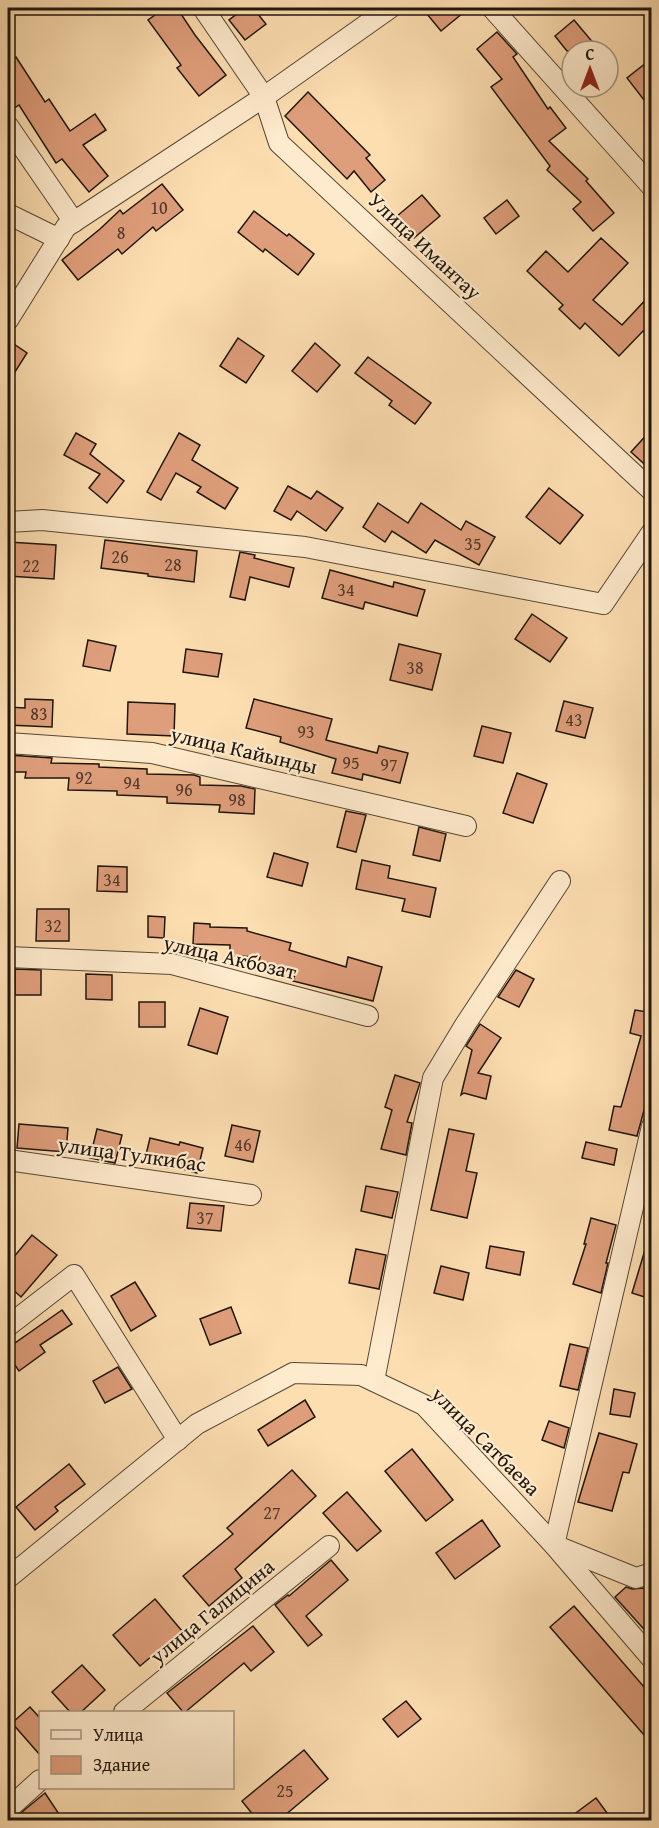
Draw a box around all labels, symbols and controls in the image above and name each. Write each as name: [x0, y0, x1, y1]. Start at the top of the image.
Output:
north arrow: [560, 39, 620, 99]
text: С: [585, 42, 595, 66]
street label: Улица Имантау: [361, 185, 489, 307]
house number: 10: [150, 194, 168, 221]
house number: 8: [117, 219, 125, 246]
house number: 35: [464, 530, 482, 557]
house number: 26: [111, 543, 129, 570]
house number: 28: [164, 551, 182, 578]
house number: 22: [22, 552, 40, 579]
house number: 34: [337, 576, 355, 603]
house number: 38: [406, 654, 424, 681]
house number: 83: [30, 700, 48, 727]
house number: 43: [565, 706, 583, 733]
street label: улица Кайынды: [167, 718, 321, 782]
house number: 93: [297, 718, 315, 745]
house number: 95: [342, 749, 360, 776]
house number: 97: [380, 751, 398, 778]
house number: 92: [75, 764, 93, 791]
house number: 94: [123, 769, 141, 796]
house number: 96: [175, 776, 193, 803]
house number: 98: [228, 786, 246, 813]
house number: 34: [103, 866, 121, 893]
house number: 32: [44, 912, 62, 939]
street label: улица Акбозат: [159, 926, 300, 987]
street label: улица Тулкибас: [55, 1128, 208, 1180]
house number: 46: [234, 1131, 252, 1158]
house number: 37: [196, 1204, 214, 1231]
street label: улица Сатбаева: [424, 1379, 548, 1503]
house number: 27: [263, 1499, 281, 1526]
street label: улица Галицина: [142, 1551, 281, 1672]
legend: [39, 1711, 234, 1789]
text: Улица: [93, 1721, 144, 1748]
text: Здание: [93, 1751, 150, 1778]
house number: 25: [276, 1777, 294, 1804]

